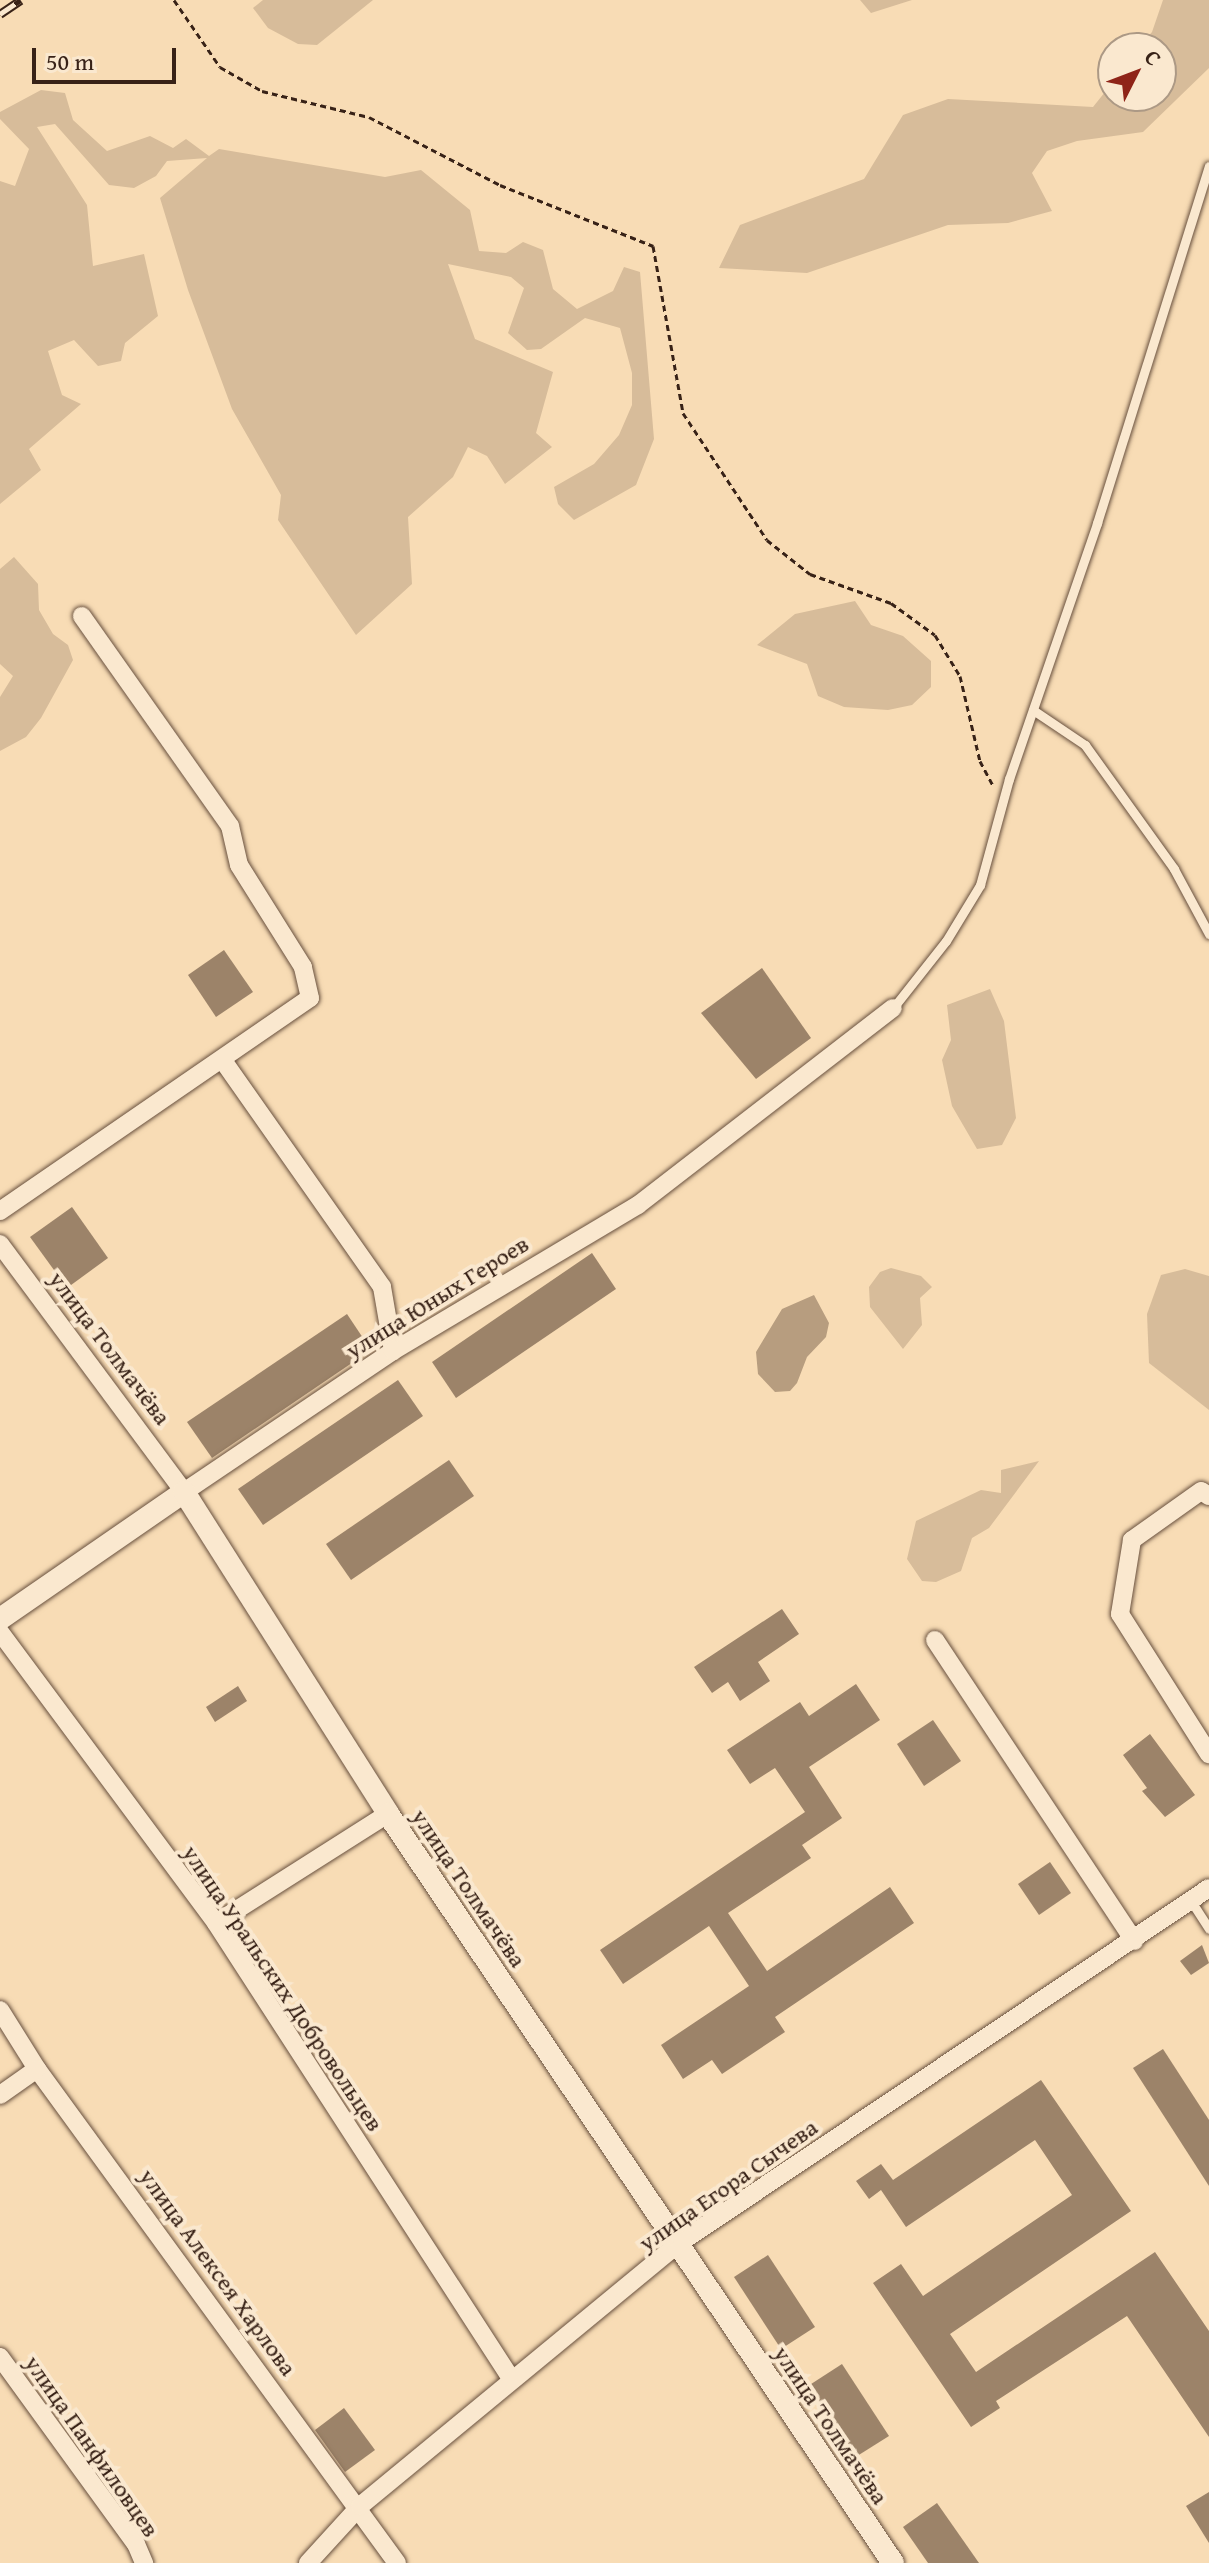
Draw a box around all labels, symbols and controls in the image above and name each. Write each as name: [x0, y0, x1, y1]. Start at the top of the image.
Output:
scale bar: [36, 32, 180, 82]
north arrow: [1097, 32, 1177, 112]
text: С: [1137, 42, 1169, 73]
text: 50 m: [46, 44, 94, 79]
street label: улица Юных Героев: [340, 1229, 534, 1365]
street label: улица Толмачёва: [43, 1266, 177, 1430]
street label: улица Толмачёва: [405, 1803, 533, 1973]
street label: улица Уральских Добровольцев: [176, 1840, 390, 2136]
street label: улица Егора Сычева: [633, 2113, 823, 2257]
street label: улица Алексея Харлова: [133, 2163, 303, 2381]
street label: улица Толмачёва: [767, 2340, 895, 2510]
street label: улица Панфиловцев: [19, 2350, 165, 2542]

